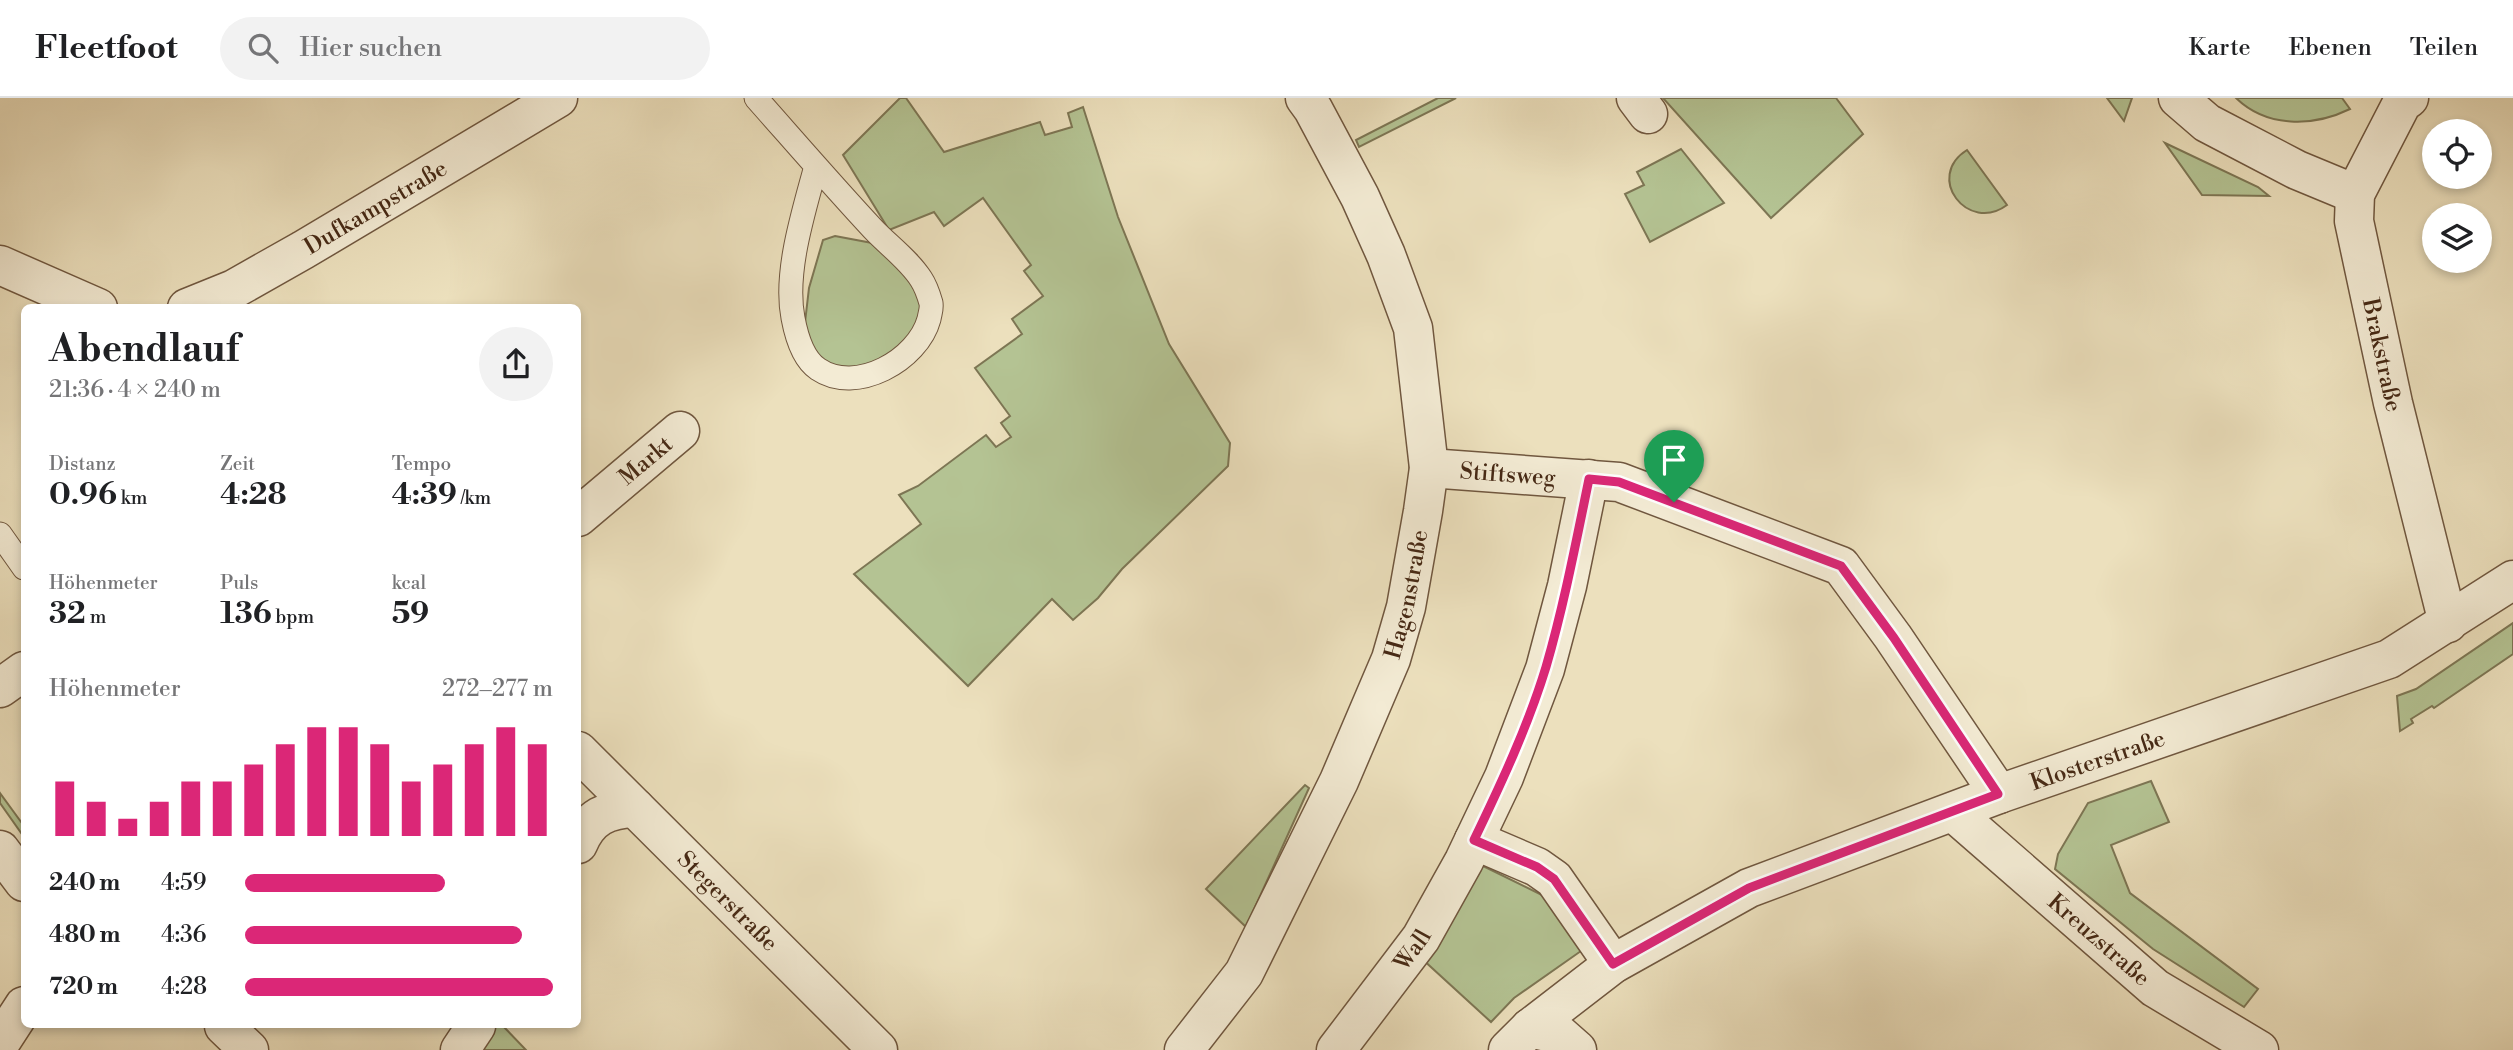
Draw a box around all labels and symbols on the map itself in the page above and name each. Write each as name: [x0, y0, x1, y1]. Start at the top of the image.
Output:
street label: Dufkampstraße: [299, 154, 452, 261]
street label: Brakstraße: [2356, 295, 2408, 415]
street label: Markt: [613, 430, 679, 492]
pin: [1644, 430, 1704, 502]
street label: Stiftsweg: [1459, 457, 1557, 492]
street label: Hagenstraße: [1379, 528, 1434, 662]
street label: Klosterstraße: [2027, 725, 2169, 797]
street label: Stegerstraße: [671, 845, 784, 957]
street label: Kreuzstraße: [2042, 888, 2156, 992]
street label: Wall: [1388, 925, 1438, 977]

